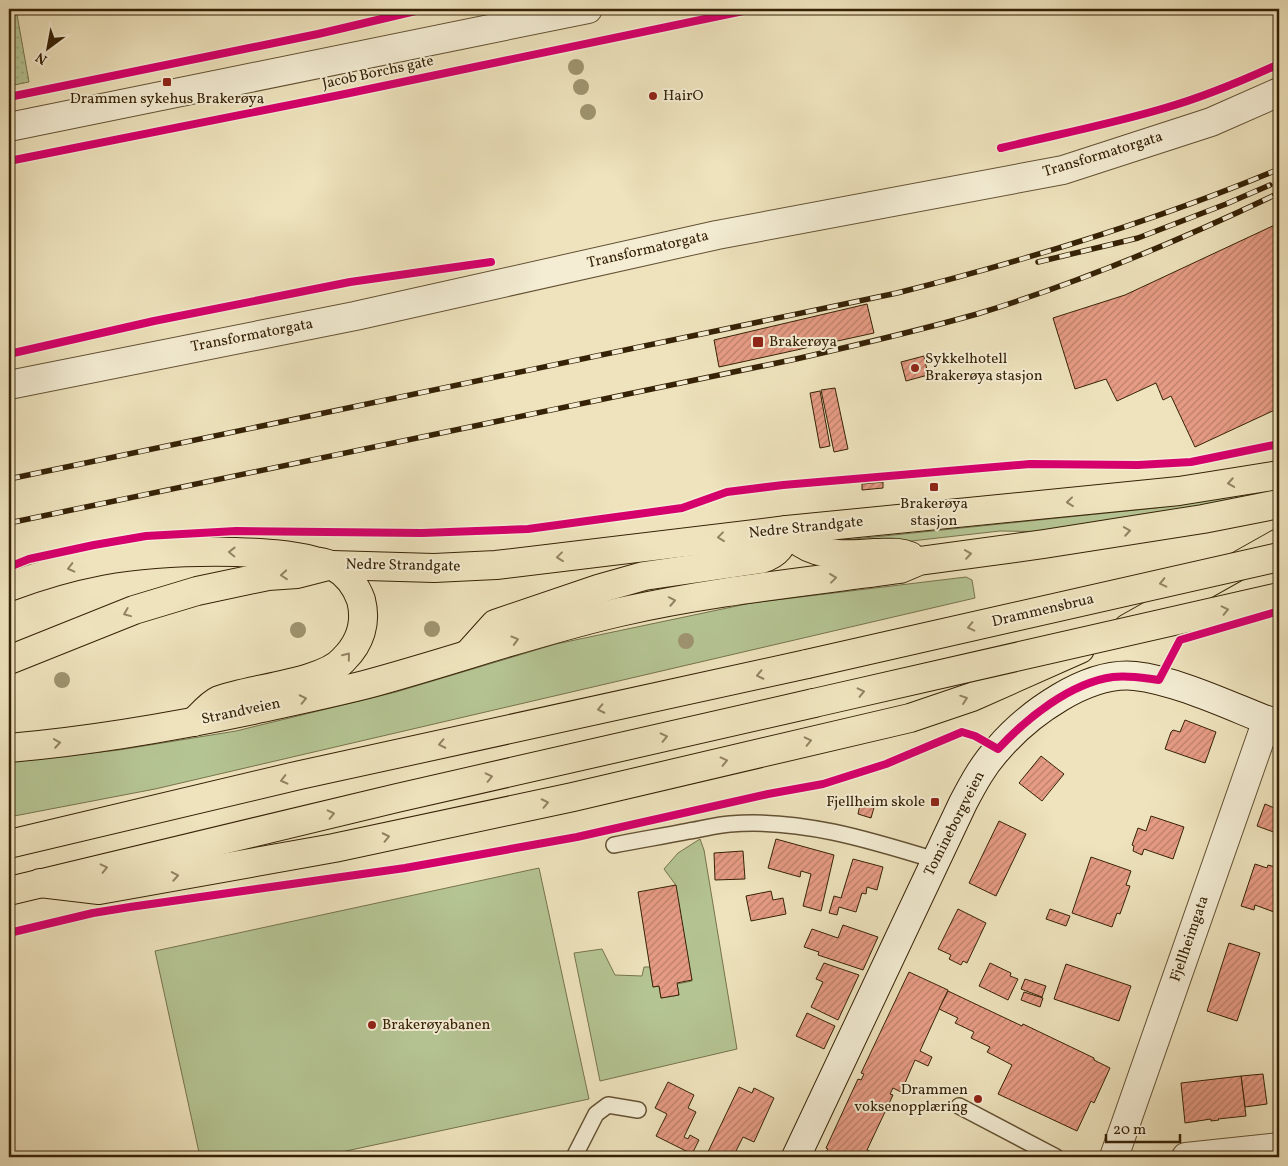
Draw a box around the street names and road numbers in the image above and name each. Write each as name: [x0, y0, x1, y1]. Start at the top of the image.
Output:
street label: Jacob Borchs gate: [320, 51, 436, 95]
street label: Transformatorgata: [1041, 127, 1165, 183]
street label: Transformatorgata: [585, 226, 711, 274]
street label: Transformatorgata: [189, 314, 315, 358]
street label: Nedre Strandgate: [748, 512, 864, 544]
street label: Nedre Strandgate: [345, 554, 461, 578]
street label: Drammensbrua: [990, 589, 1096, 633]
street label: Strandveien: [200, 693, 282, 731]
street label: Tomineborgveien: [920, 768, 991, 880]
street label: Fjellheimgata: [1165, 893, 1215, 985]

